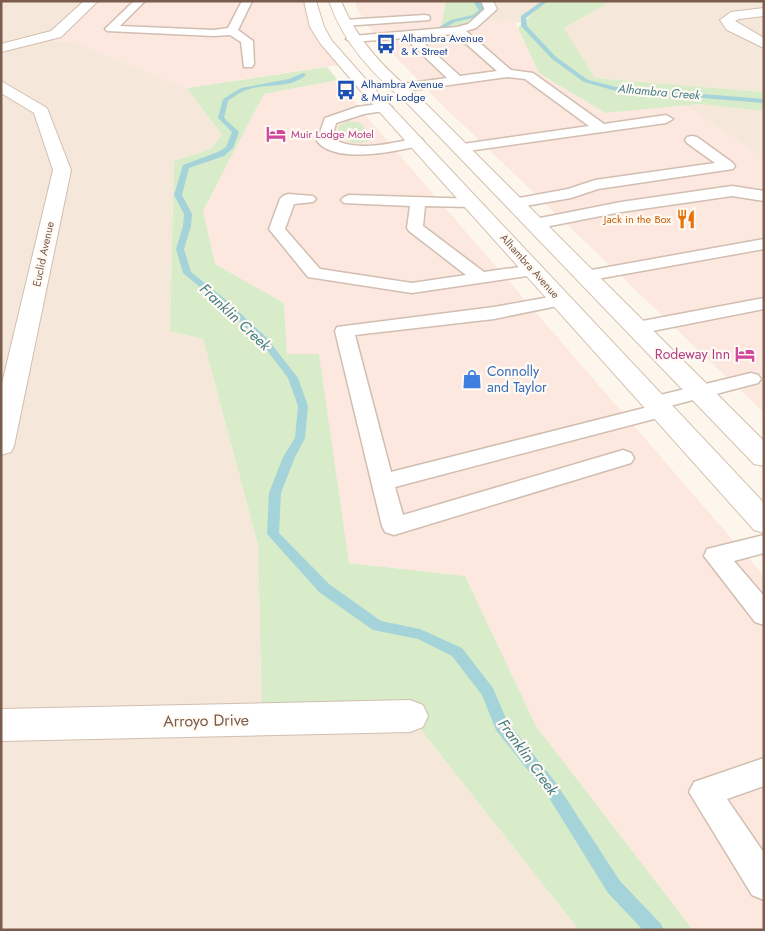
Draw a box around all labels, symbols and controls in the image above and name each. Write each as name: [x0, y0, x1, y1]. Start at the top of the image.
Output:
place label: Alhambra Avenue & K Street: [401, 30, 484, 59]
bus stop icon: Alhambra Avenue & K Street: [375, 33, 397, 55]
place label: Alhambra Avenue & Muir Lodge: [361, 76, 444, 105]
bus stop icon: Alhambra Avenue & Muir Lodge: [335, 79, 357, 101]
water label: Alhambra Creek: [616, 79, 701, 105]
hotel icon: Muir Lodge Motel: [265, 123, 287, 145]
place label: Muir Lodge Motel: [291, 126, 374, 142]
restaurant icon: Jack in the Box: [675, 208, 697, 230]
place label: Jack in the Box: [602, 211, 671, 227]
street label: Euclid Avenue: [28, 220, 58, 288]
street label: Alhambra Avenue: [497, 230, 564, 302]
water label: Franklin Creek: [195, 278, 276, 356]
hotel icon: Rodeway Inn: [734, 343, 756, 365]
place label: Rodeway Inn: [655, 344, 730, 364]
place label: Connolly and Taylor: [487, 361, 547, 397]
shop icon: Connolly and Taylor: [461, 368, 483, 390]
street label: Arroyo Drive: [163, 708, 249, 733]
water label: Franklin Creek: [493, 714, 564, 800]

